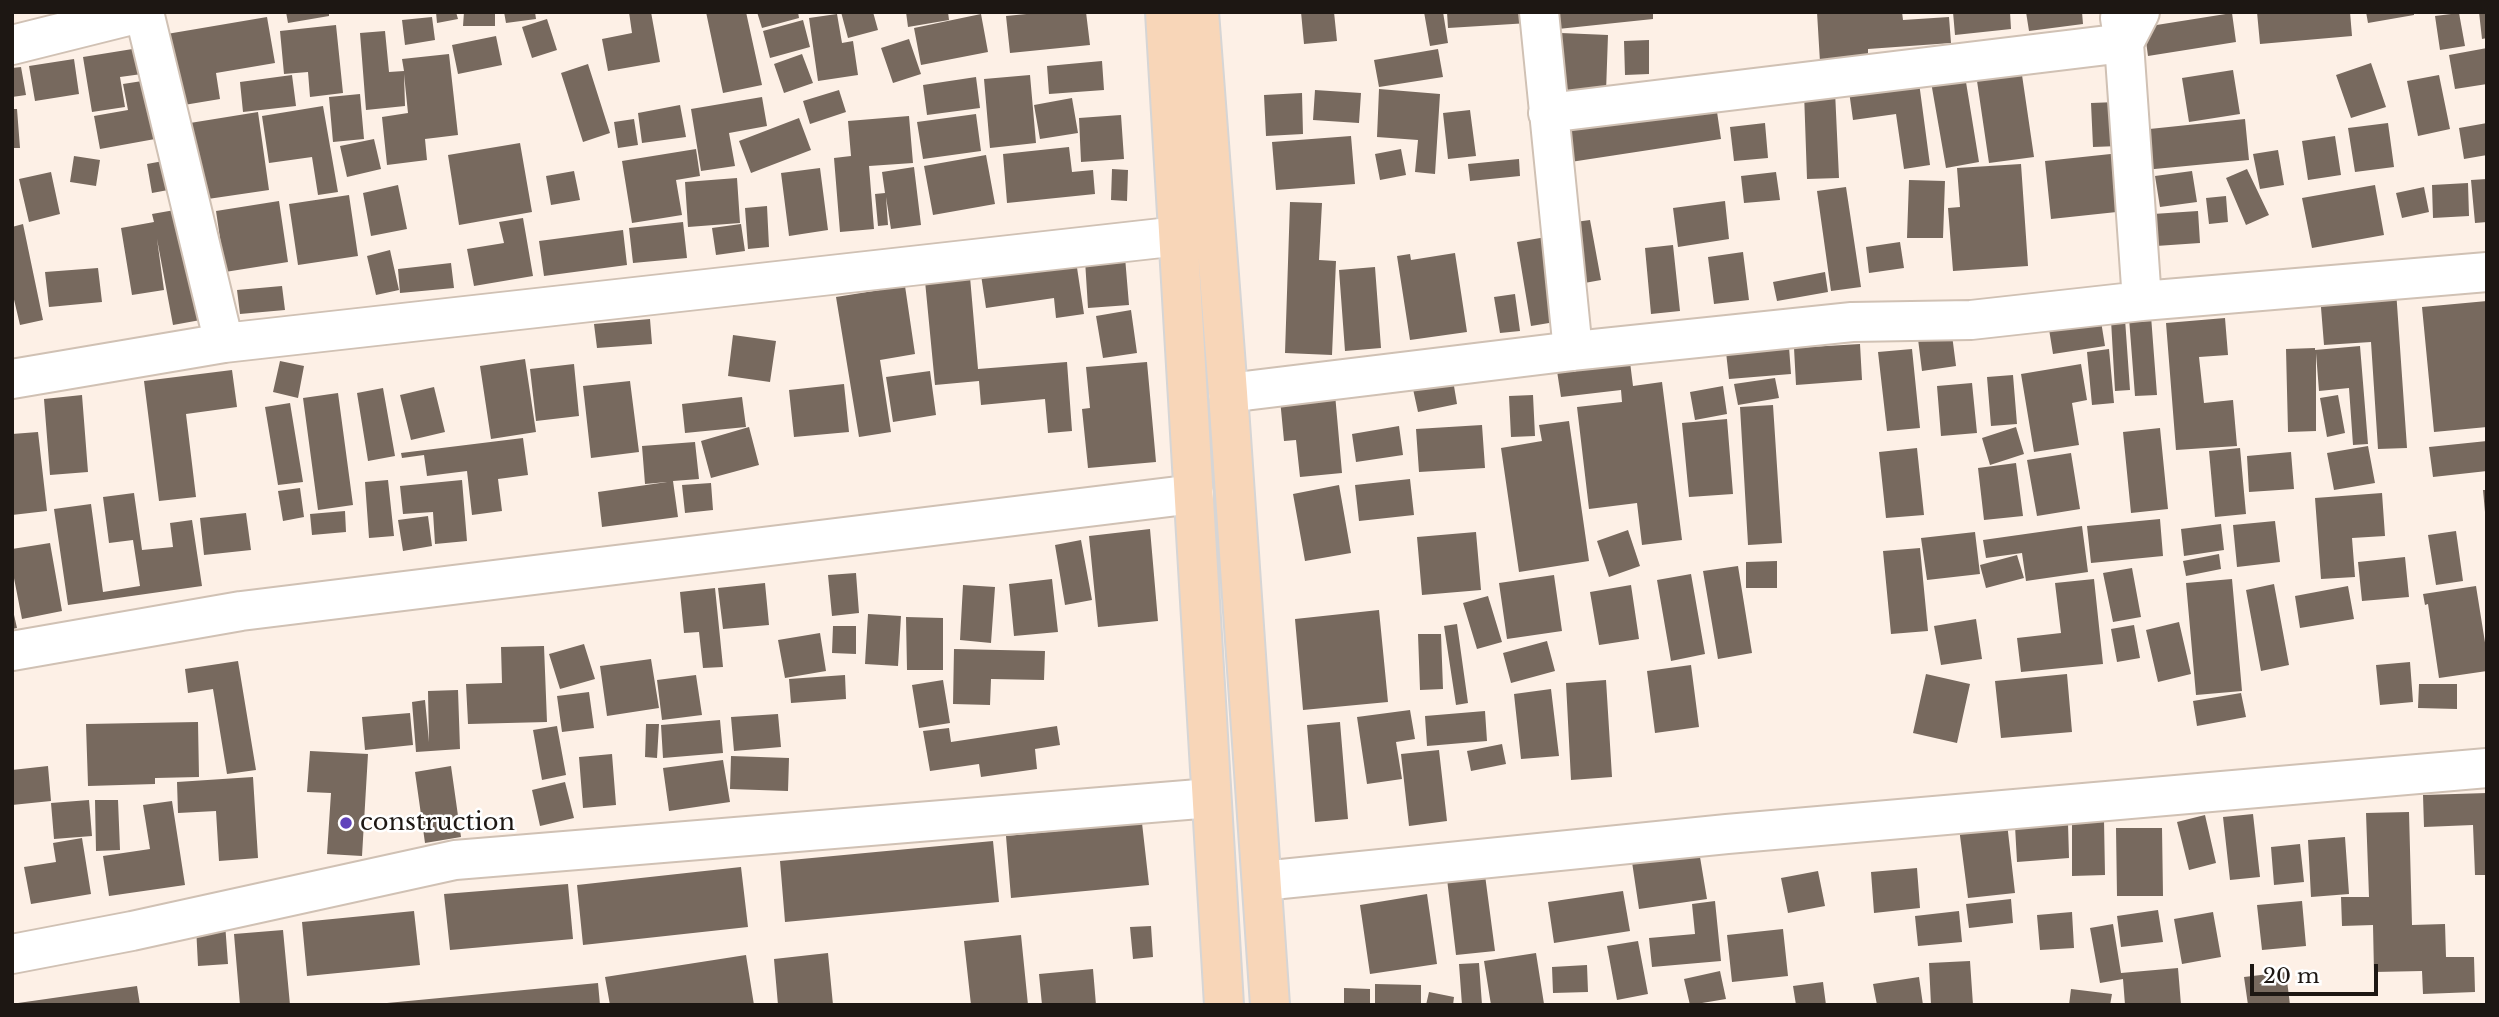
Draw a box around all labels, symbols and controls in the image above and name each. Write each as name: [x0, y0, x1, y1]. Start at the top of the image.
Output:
place label: construction: [360, 809, 515, 837]
marker: construction: [338, 815, 354, 831]
scale bar: [2254, 950, 2382, 994]
text: 20 m: [2263, 963, 2320, 989]

